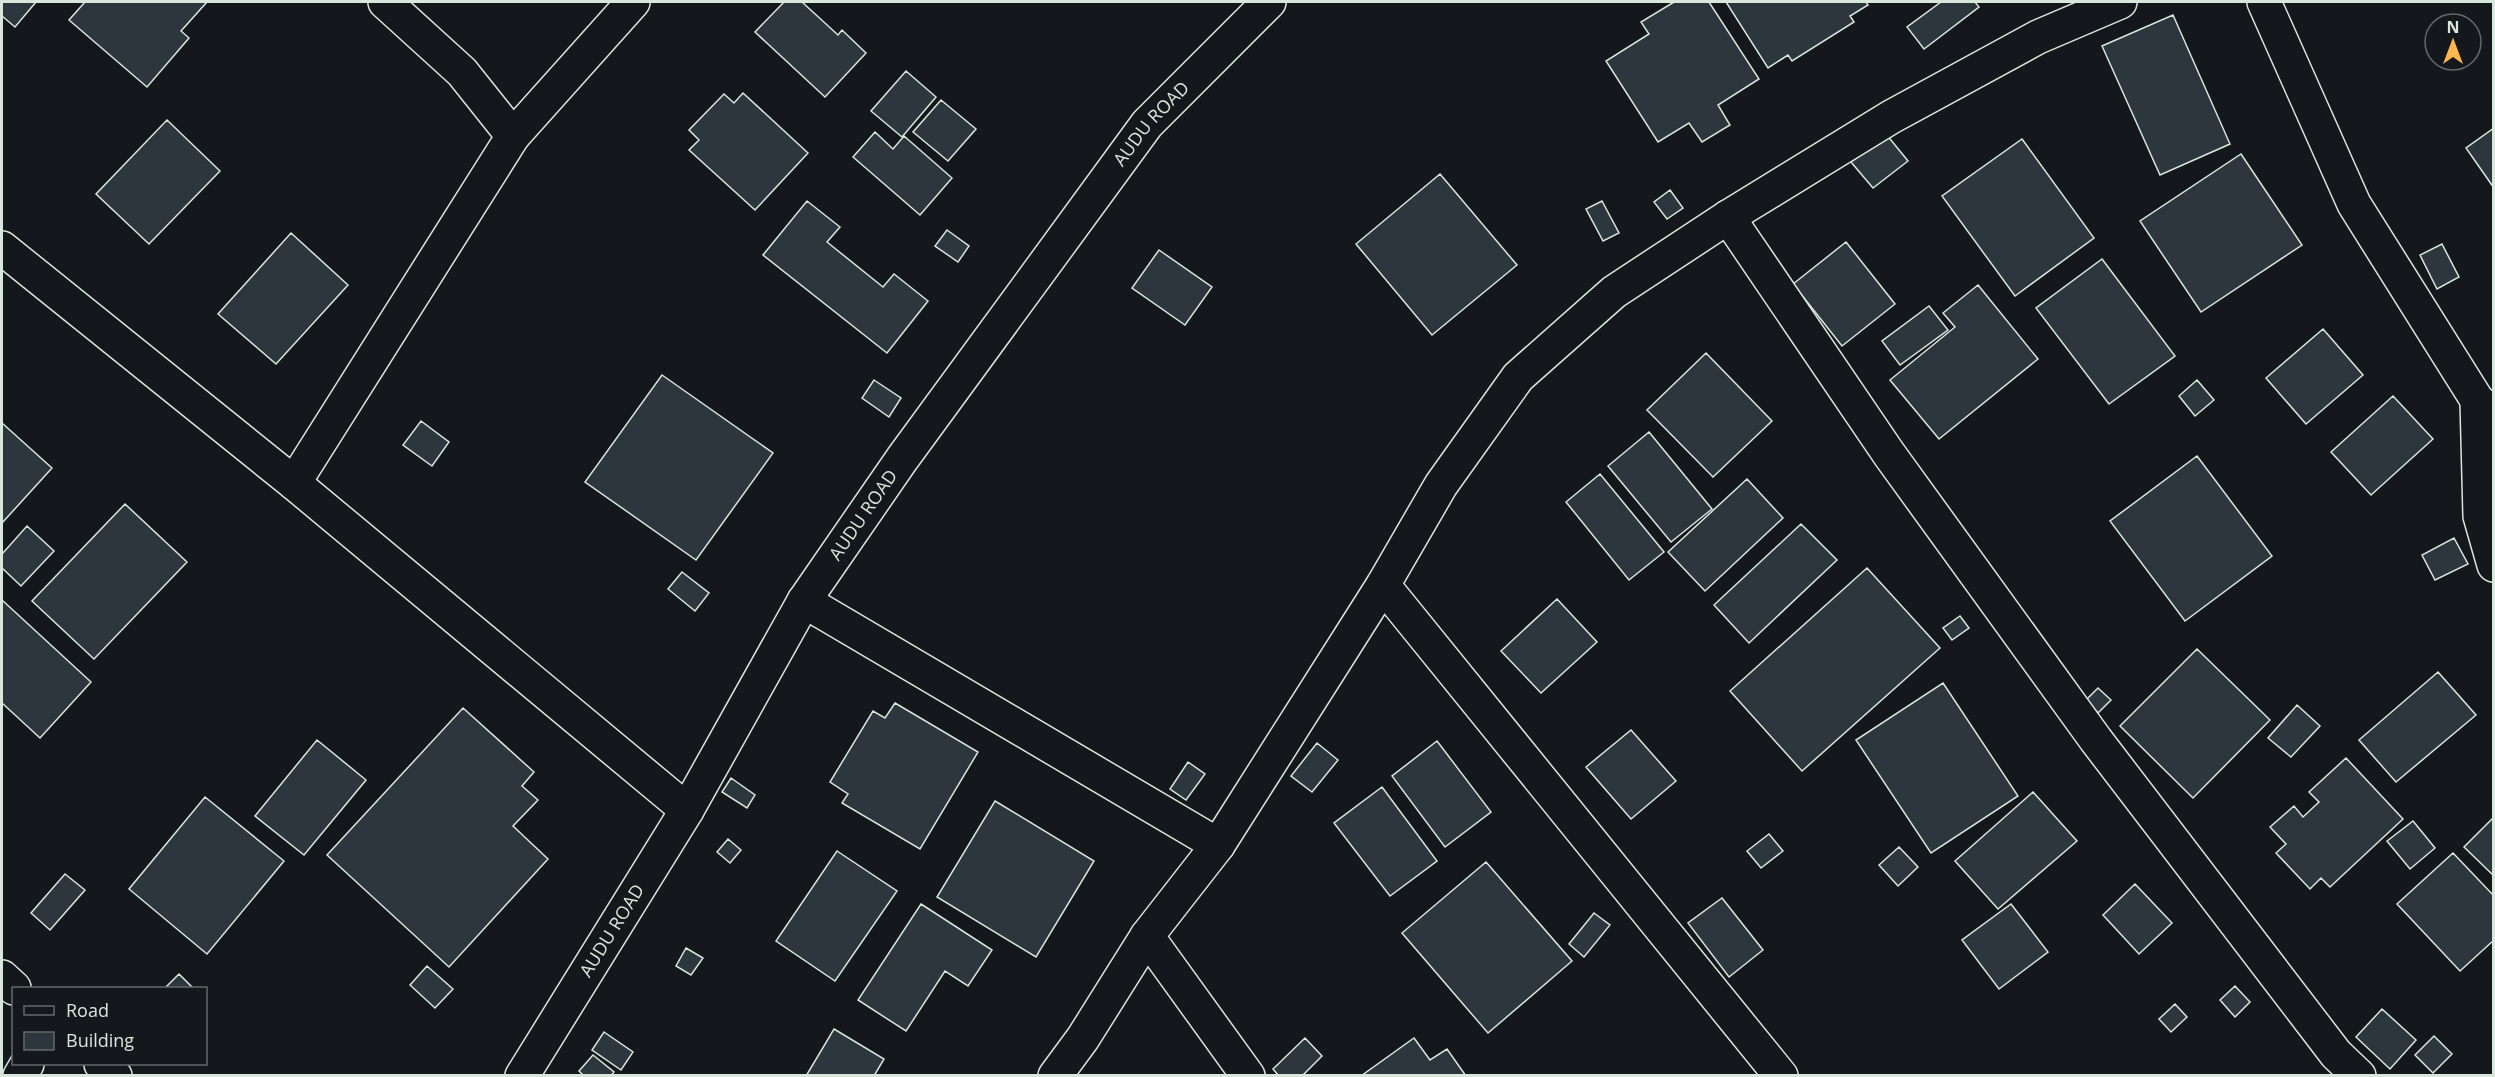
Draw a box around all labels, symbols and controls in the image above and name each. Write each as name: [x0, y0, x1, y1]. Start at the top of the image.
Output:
north arrow: [2423, 12, 2483, 72]
text: N: [2446, 16, 2460, 38]
street label: AUDU ROAD: [1107, 76, 1194, 171]
street label: AUDU ROAD: [823, 464, 902, 564]
street label: AUDU ROAD: [573, 879, 649, 981]
legend: [12, 987, 207, 1065]
text: Road: [66, 998, 109, 1022]
text: Building: [66, 1028, 134, 1052]

